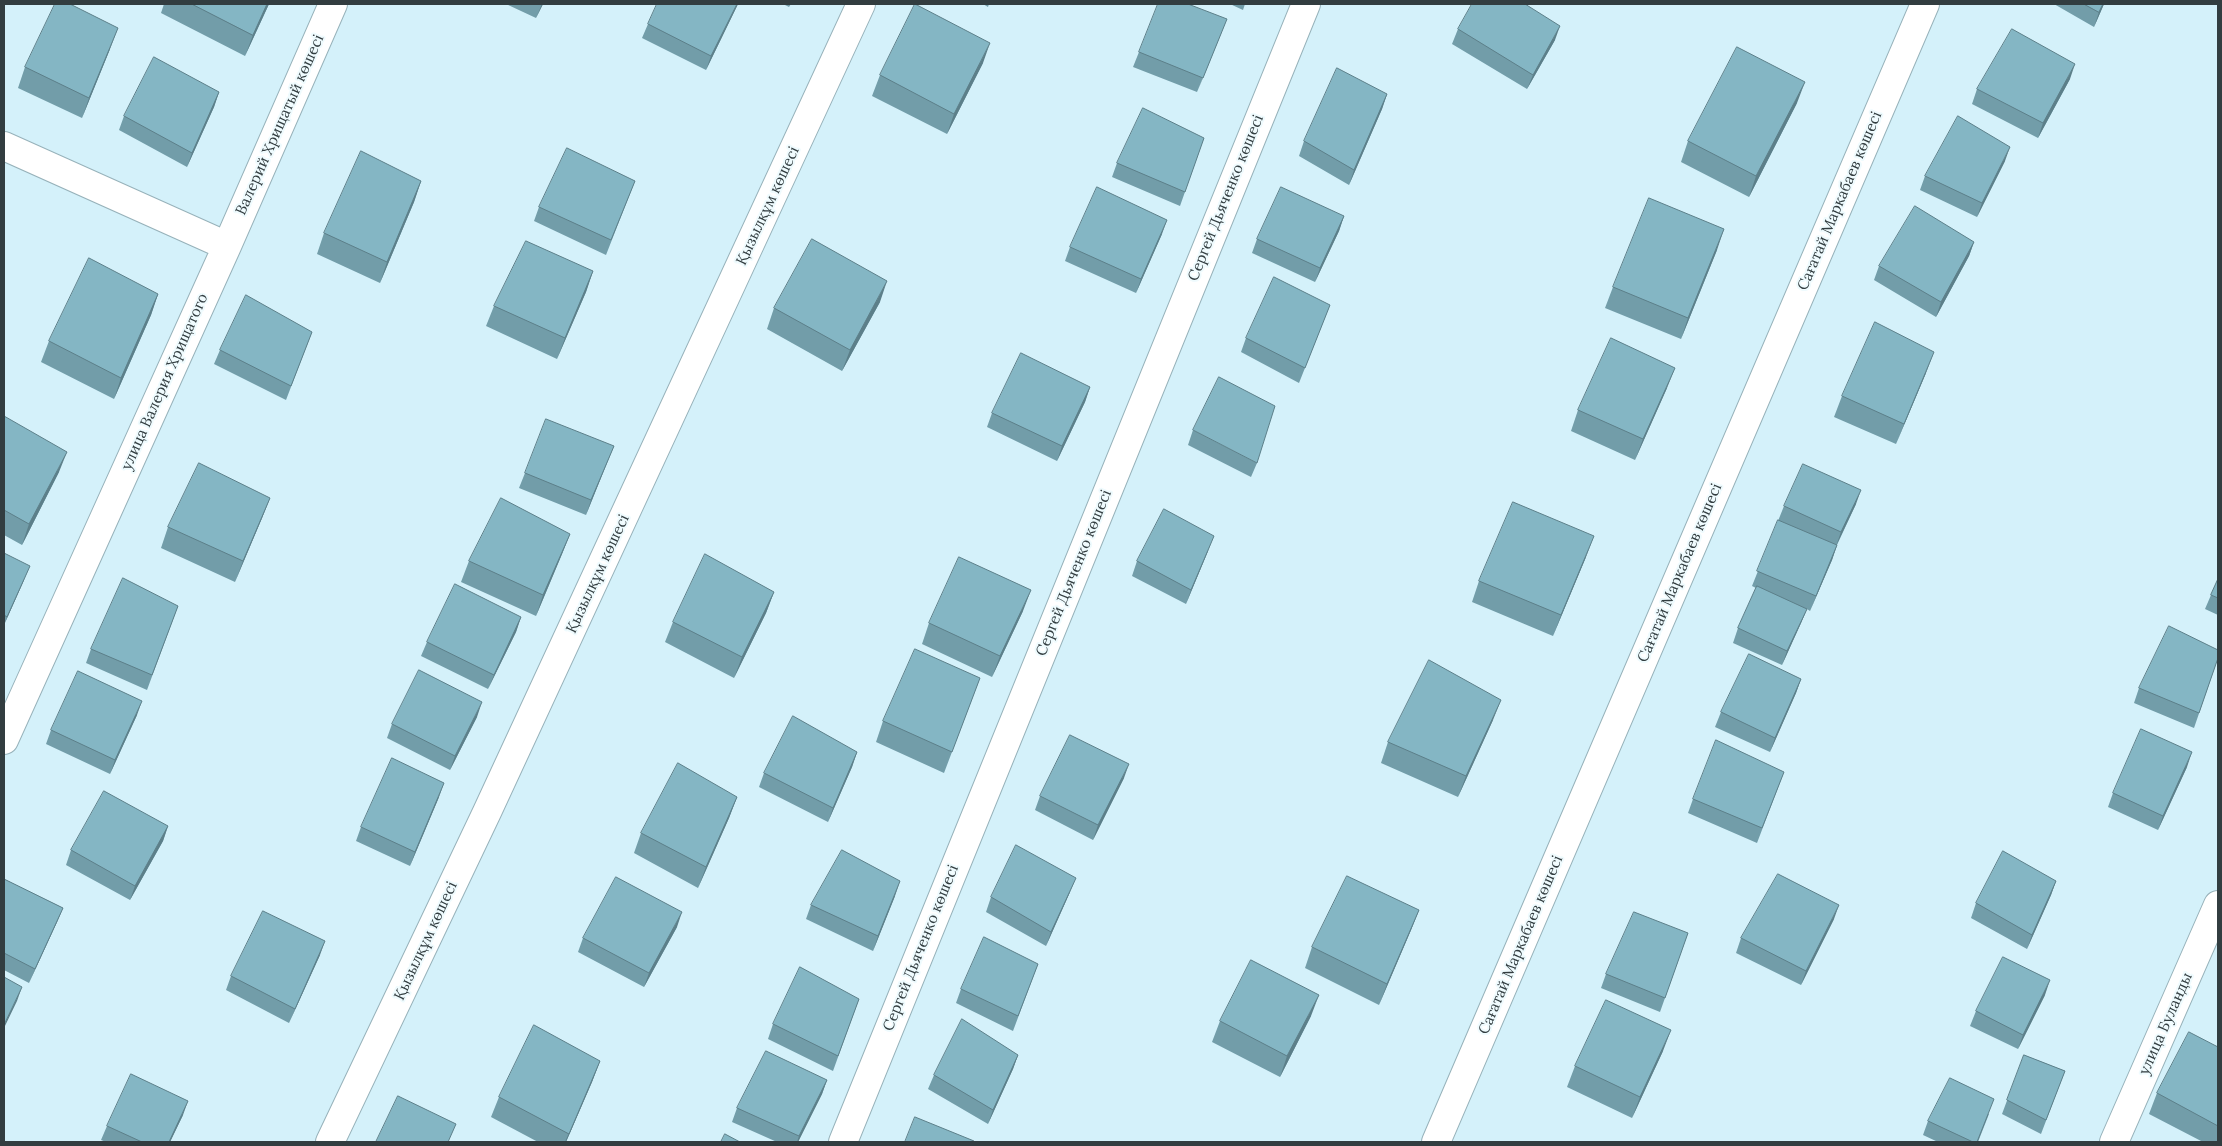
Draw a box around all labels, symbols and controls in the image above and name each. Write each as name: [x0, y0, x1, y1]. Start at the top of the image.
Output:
street label: Валерий Хрищатый көшесі: [232, 32, 328, 218]
street label: Сағатай Маркабаев көшесі: [1794, 109, 1886, 293]
street label: Сергей Дьяченко көшесі: [1184, 112, 1268, 284]
street label: Қызылқұм көшесі: [733, 144, 803, 268]
street label: улица Валерия Хрищатого: [118, 291, 212, 473]
street label: Сағатай Маркабаев көшесі: [1634, 481, 1726, 665]
street label: Сергей Дьяченко көшесі: [1032, 487, 1116, 659]
street label: Қызылқұм көшесі: [563, 512, 633, 636]
street label: Сағатай Маркабаев көшесі: [1475, 853, 1567, 1037]
street label: Сергей Дьяченко көшесі: [879, 862, 963, 1034]
street label: Қызылқұм көшесі: [391, 879, 461, 1003]
street label: улица Буланды: [2135, 970, 2197, 1078]

